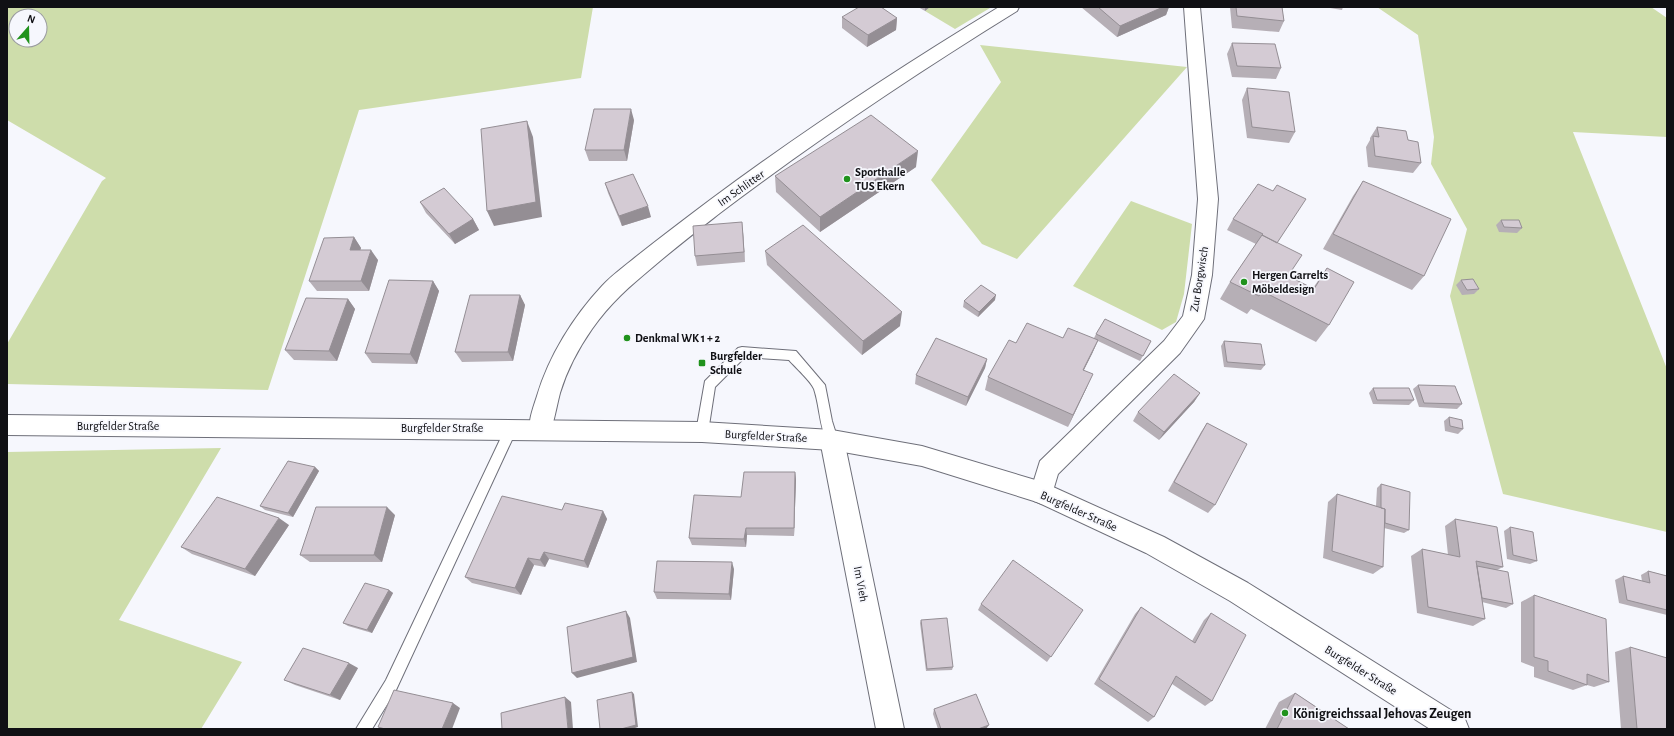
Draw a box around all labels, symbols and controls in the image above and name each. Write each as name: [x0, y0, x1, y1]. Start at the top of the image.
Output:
north arrow: [8, 8, 48, 48]
text: N: [26, 13, 37, 26]
place label: Sporthalle TUS Ekern: [855, 166, 906, 192]
street label: Im Schlitter: [716, 168, 767, 208]
marker: Sporthalle TUS Ekern: [842, 174, 852, 184]
street label: Zur Borgwisch: [1188, 245, 1210, 313]
place label: Hergen Garrelts Möbeldesign: [1252, 269, 1329, 295]
marker: Hergen Garrelts Möbeldesign: [1239, 277, 1249, 287]
place label: Denkmal WK 1 + 2: [635, 332, 721, 344]
marker: Denkmal WK 1 + 2: [622, 333, 632, 343]
place label: Burgfelder Schule: [710, 350, 763, 376]
marker: Burgfelder Schule: [697, 358, 707, 368]
street label: Burgfelder Straße: [77, 420, 159, 432]
street label: Burgfelder Straße: [401, 422, 483, 434]
street label: Burgfelder Straße: [724, 428, 808, 444]
street label: Burgfelder Straße: [1039, 489, 1119, 533]
street label: Im Vieh: [852, 565, 870, 603]
street label: Burgfelder Straße: [1323, 643, 1399, 697]
place label: Königreichssaal Jehovas Zeugen: [1293, 707, 1471, 721]
marker: Königreichssaal Jehovas Zeugen: [1280, 708, 1290, 718]

